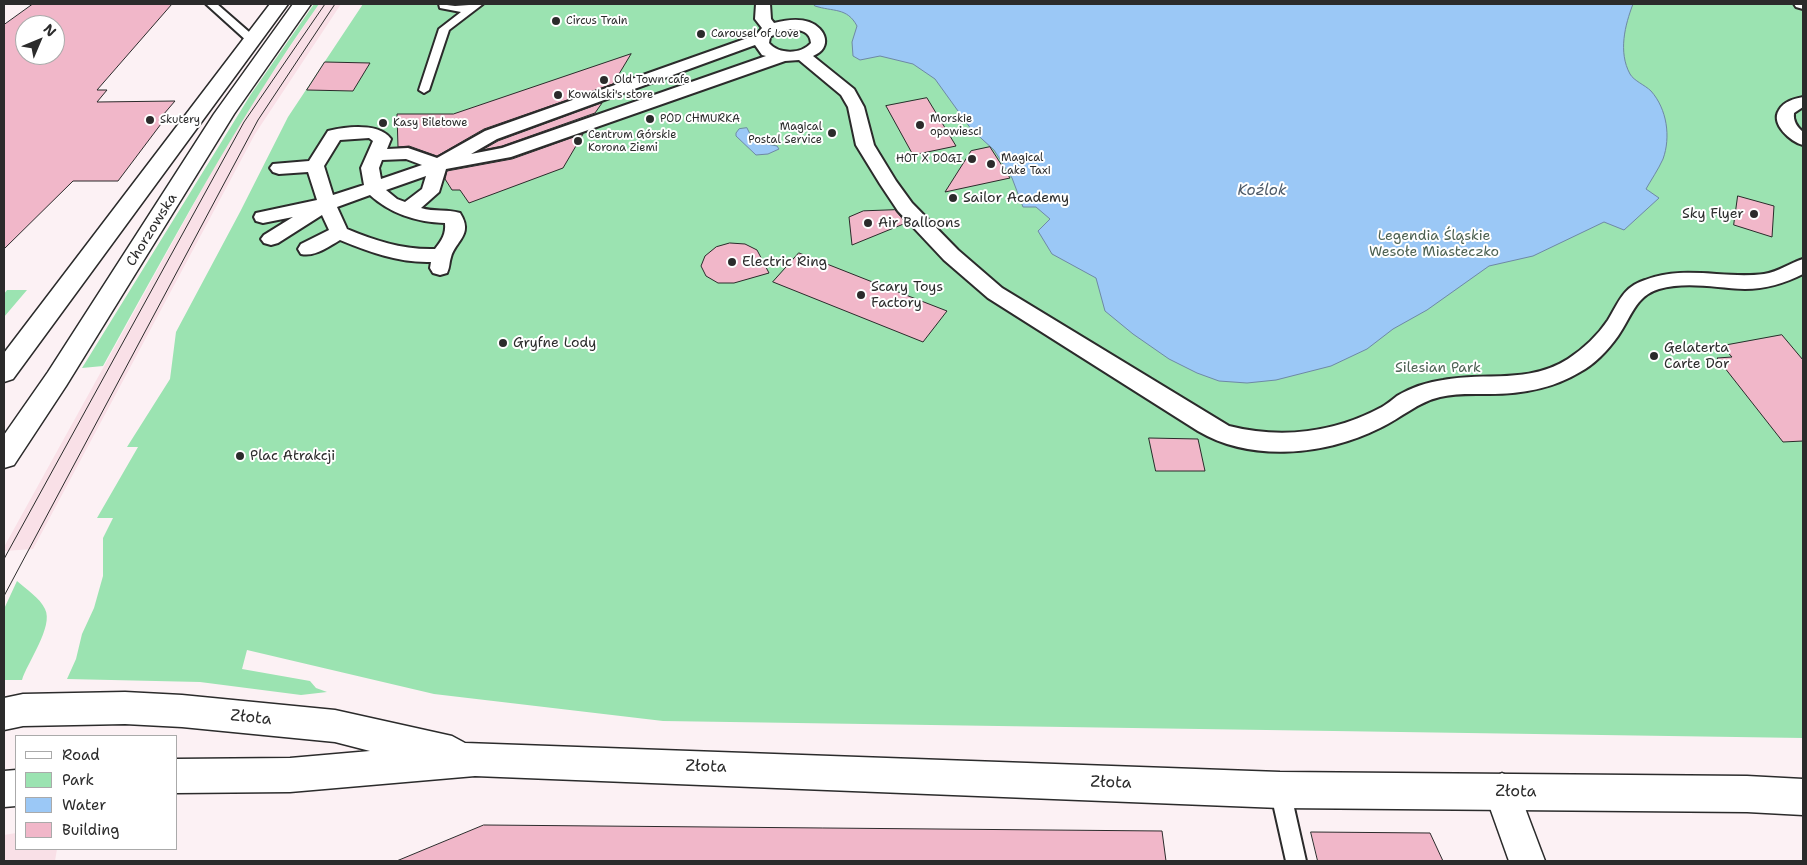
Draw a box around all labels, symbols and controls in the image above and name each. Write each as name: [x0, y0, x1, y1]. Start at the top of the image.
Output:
place label: Circus Train: [566, 14, 628, 28]
north arrow: [15, 15, 65, 65]
marker: Circus Train: [550, 15, 562, 27]
text: N: [40, 20, 60, 40]
place label: Carousel of Love: [711, 27, 799, 41]
marker: Carousel of Love: [695, 28, 707, 40]
place label: Old Town cafe: [614, 73, 690, 87]
marker: Old Town cafe: [598, 74, 610, 86]
place label: Kowalski's store: [568, 88, 653, 102]
marker: Kowalski's store: [552, 89, 564, 101]
place label: POD CHMURKA: [660, 112, 740, 126]
place label: Morskie opowiesci: [930, 112, 982, 138]
place label: Skutery: [160, 113, 200, 127]
marker: POD CHMURKA: [644, 113, 656, 125]
marker: Skutery: [144, 114, 156, 126]
place label: Kasy Biletowe: [393, 116, 468, 130]
marker: Kasy Biletowe: [377, 117, 389, 129]
marker: Morskie opowiesci: [914, 119, 926, 131]
place label: Magical Postal Service: [748, 120, 822, 146]
marker: Magical Postal Service: [826, 127, 838, 139]
place label: Centrum Górskie Korona Ziemi: [588, 128, 676, 154]
marker: Centrum Górskie Korona Ziemi: [572, 135, 584, 147]
place label: Magical Lake Taxi: [1001, 151, 1051, 177]
place label: HOT X DOGI: [896, 152, 962, 166]
marker: HOT X DOGI: [966, 153, 978, 165]
marker: Magical Lake Taxi: [985, 158, 997, 170]
water label: Koźlok: [1238, 182, 1286, 200]
street label: Chorzowska: [123, 190, 181, 270]
place label: Sailor Academy: [963, 190, 1069, 206]
marker: Sailor Academy: [947, 192, 959, 204]
place label: Sky Flyer: [1682, 206, 1744, 222]
marker: Sky Flyer: [1748, 208, 1760, 220]
place label: Air Balloons: [878, 215, 960, 231]
marker: Air Balloons: [862, 217, 874, 229]
park label: Legendia Śląskie Wesołe Miasteczko: [1369, 228, 1499, 260]
place label: Electric Ring: [742, 254, 827, 270]
marker: Electric Ring: [726, 256, 738, 268]
place label: Scary Toys Factory: [871, 279, 943, 312]
marker: Scary Toys Factory: [855, 289, 867, 301]
place label: Gryfne Lody: [513, 335, 596, 351]
marker: Gryfne Lody: [497, 337, 509, 349]
place label: Gelaterta Carte Dor: [1664, 340, 1730, 372]
marker: Gelaterta Carte Dor: [1648, 350, 1660, 362]
park label: Silesian Park: [1395, 360, 1481, 376]
place label: Plac Atrakcji: [250, 448, 335, 464]
marker: Plac Atrakcji: [234, 450, 246, 462]
street label: Złota: [230, 706, 272, 730]
legend: [15, 735, 178, 850]
text: Road: [62, 745, 100, 765]
street label: Złota: [685, 757, 727, 777]
text: Park: [62, 770, 94, 790]
street label: Złota: [1090, 773, 1132, 793]
street label: Złota: [1495, 782, 1537, 802]
text: Water: [62, 795, 106, 815]
text: Building: [62, 820, 119, 840]

